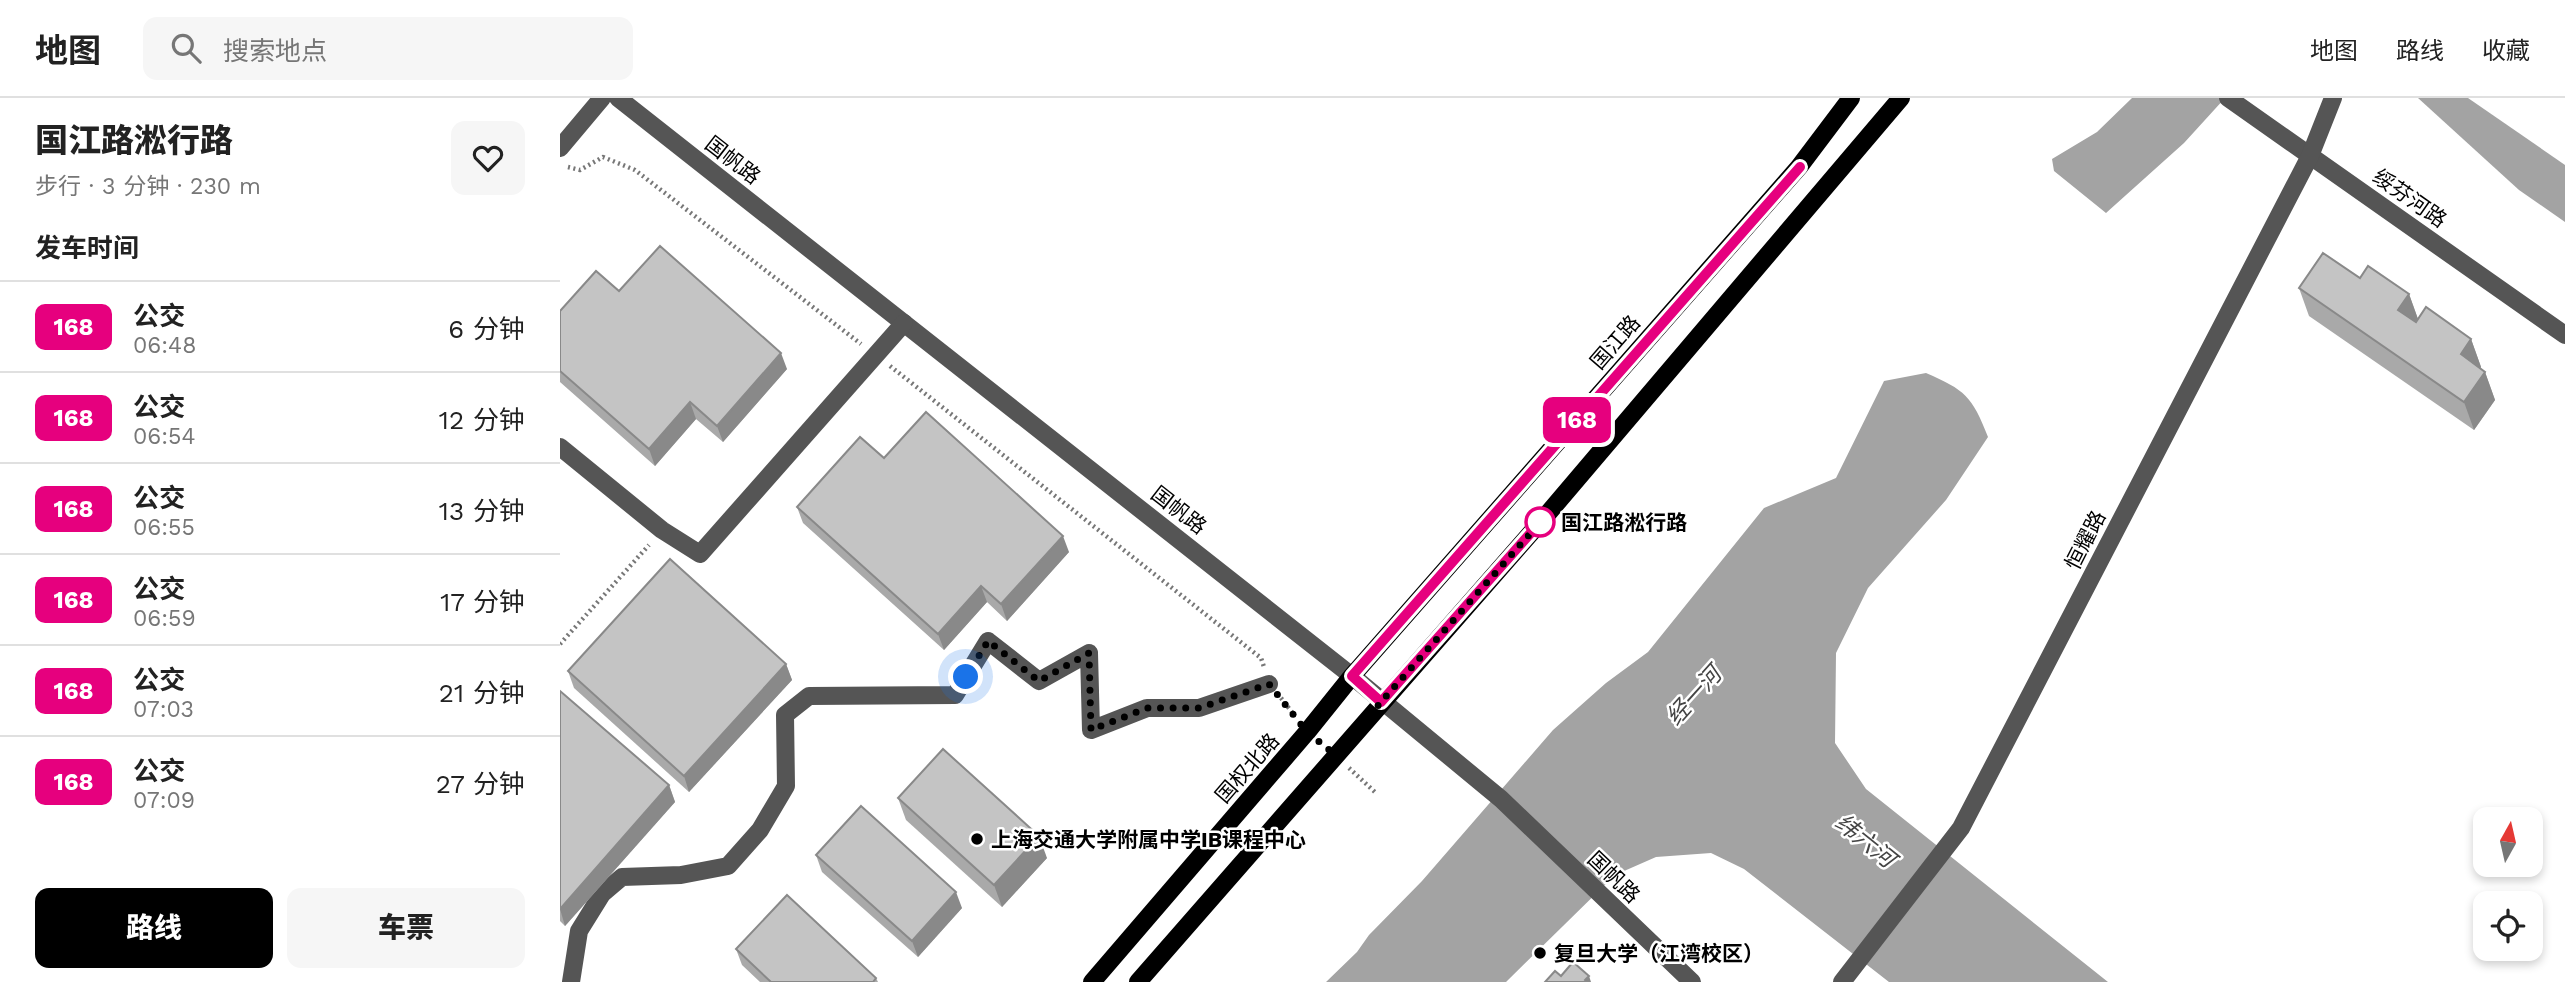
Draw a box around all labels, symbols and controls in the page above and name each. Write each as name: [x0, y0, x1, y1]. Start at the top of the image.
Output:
search box: [143, 17, 633, 80]
icon: search: [167, 29, 205, 67]
text: 地图: [35, 31, 101, 70]
text: 搜索地点: [223, 36, 327, 66]
text: 地图: [2310, 37, 2358, 65]
text: 路线: [2396, 37, 2444, 65]
text: 收藏: [2482, 37, 2530, 65]
text: 国江路淞行路: [35, 121, 233, 160]
button: heart: [451, 121, 525, 195]
street label: 国帆路: [700, 131, 766, 189]
street label: 绥芬河路: [2368, 164, 2452, 232]
text: 步行 · 3 分钟 · 230 m: [35, 173, 261, 200]
text: 发车时间: [35, 233, 139, 263]
text: 公交: [133, 301, 185, 331]
street label: 国江路: [1585, 310, 1645, 374]
text: 168: [53, 313, 94, 341]
text: 6 分钟: [448, 314, 525, 344]
text: 06:48: [133, 332, 196, 359]
text: 公交: [133, 392, 185, 422]
line badge: 168: [1537, 397, 1617, 443]
text: 168: [53, 404, 94, 432]
text: 12 分钟: [439, 405, 525, 435]
text: 168: [1557, 406, 1597, 434]
text: 06:54: [133, 423, 196, 450]
street label: 国帆路: [1146, 481, 1212, 539]
text: 公交: [133, 483, 185, 513]
text: 168: [53, 495, 94, 523]
text: 13 分钟: [439, 496, 525, 526]
street label: 恒耀路: [2060, 506, 2110, 574]
marker: 国江路淞行路: [1525, 507, 1555, 537]
place label: 国江路淞行路: [1561, 510, 1687, 535]
text: 06:55: [133, 514, 195, 541]
text: 公交: [133, 574, 185, 604]
text: 168: [53, 586, 94, 614]
text: 17 分钟: [440, 587, 525, 617]
text: 06:59: [133, 605, 196, 632]
water label: 经一河: [1661, 658, 1730, 731]
your location: [948, 659, 983, 694]
text: 公交: [133, 665, 185, 695]
text: 168: [53, 677, 94, 705]
text: 21 分钟: [439, 678, 525, 708]
text: 07:03: [133, 696, 194, 723]
street label: 国权北路: [1210, 728, 1284, 808]
text: 公交: [133, 756, 185, 786]
text: 168: [53, 768, 94, 796]
text: 27 分钟: [436, 769, 525, 799]
text: 07:09: [133, 787, 195, 814]
north arrow: [2473, 807, 2543, 877]
map controls: [2473, 807, 2543, 961]
water label: 纬六河: [1830, 809, 1903, 876]
place label: 上海交通大学附属中学IB课程中心: [991, 827, 1306, 852]
marker: 上海交通大学附属中学IB课程中心: [969, 831, 985, 847]
street label: 国帆路: [1583, 846, 1645, 908]
button: 路线: [35, 888, 273, 968]
button: 车票: [287, 888, 525, 968]
button: locate: [2473, 891, 2543, 961]
place label: 复旦大学（江湾校区）: [1554, 941, 1764, 966]
marker: 复旦大学（江湾校区）: [1532, 945, 1548, 961]

